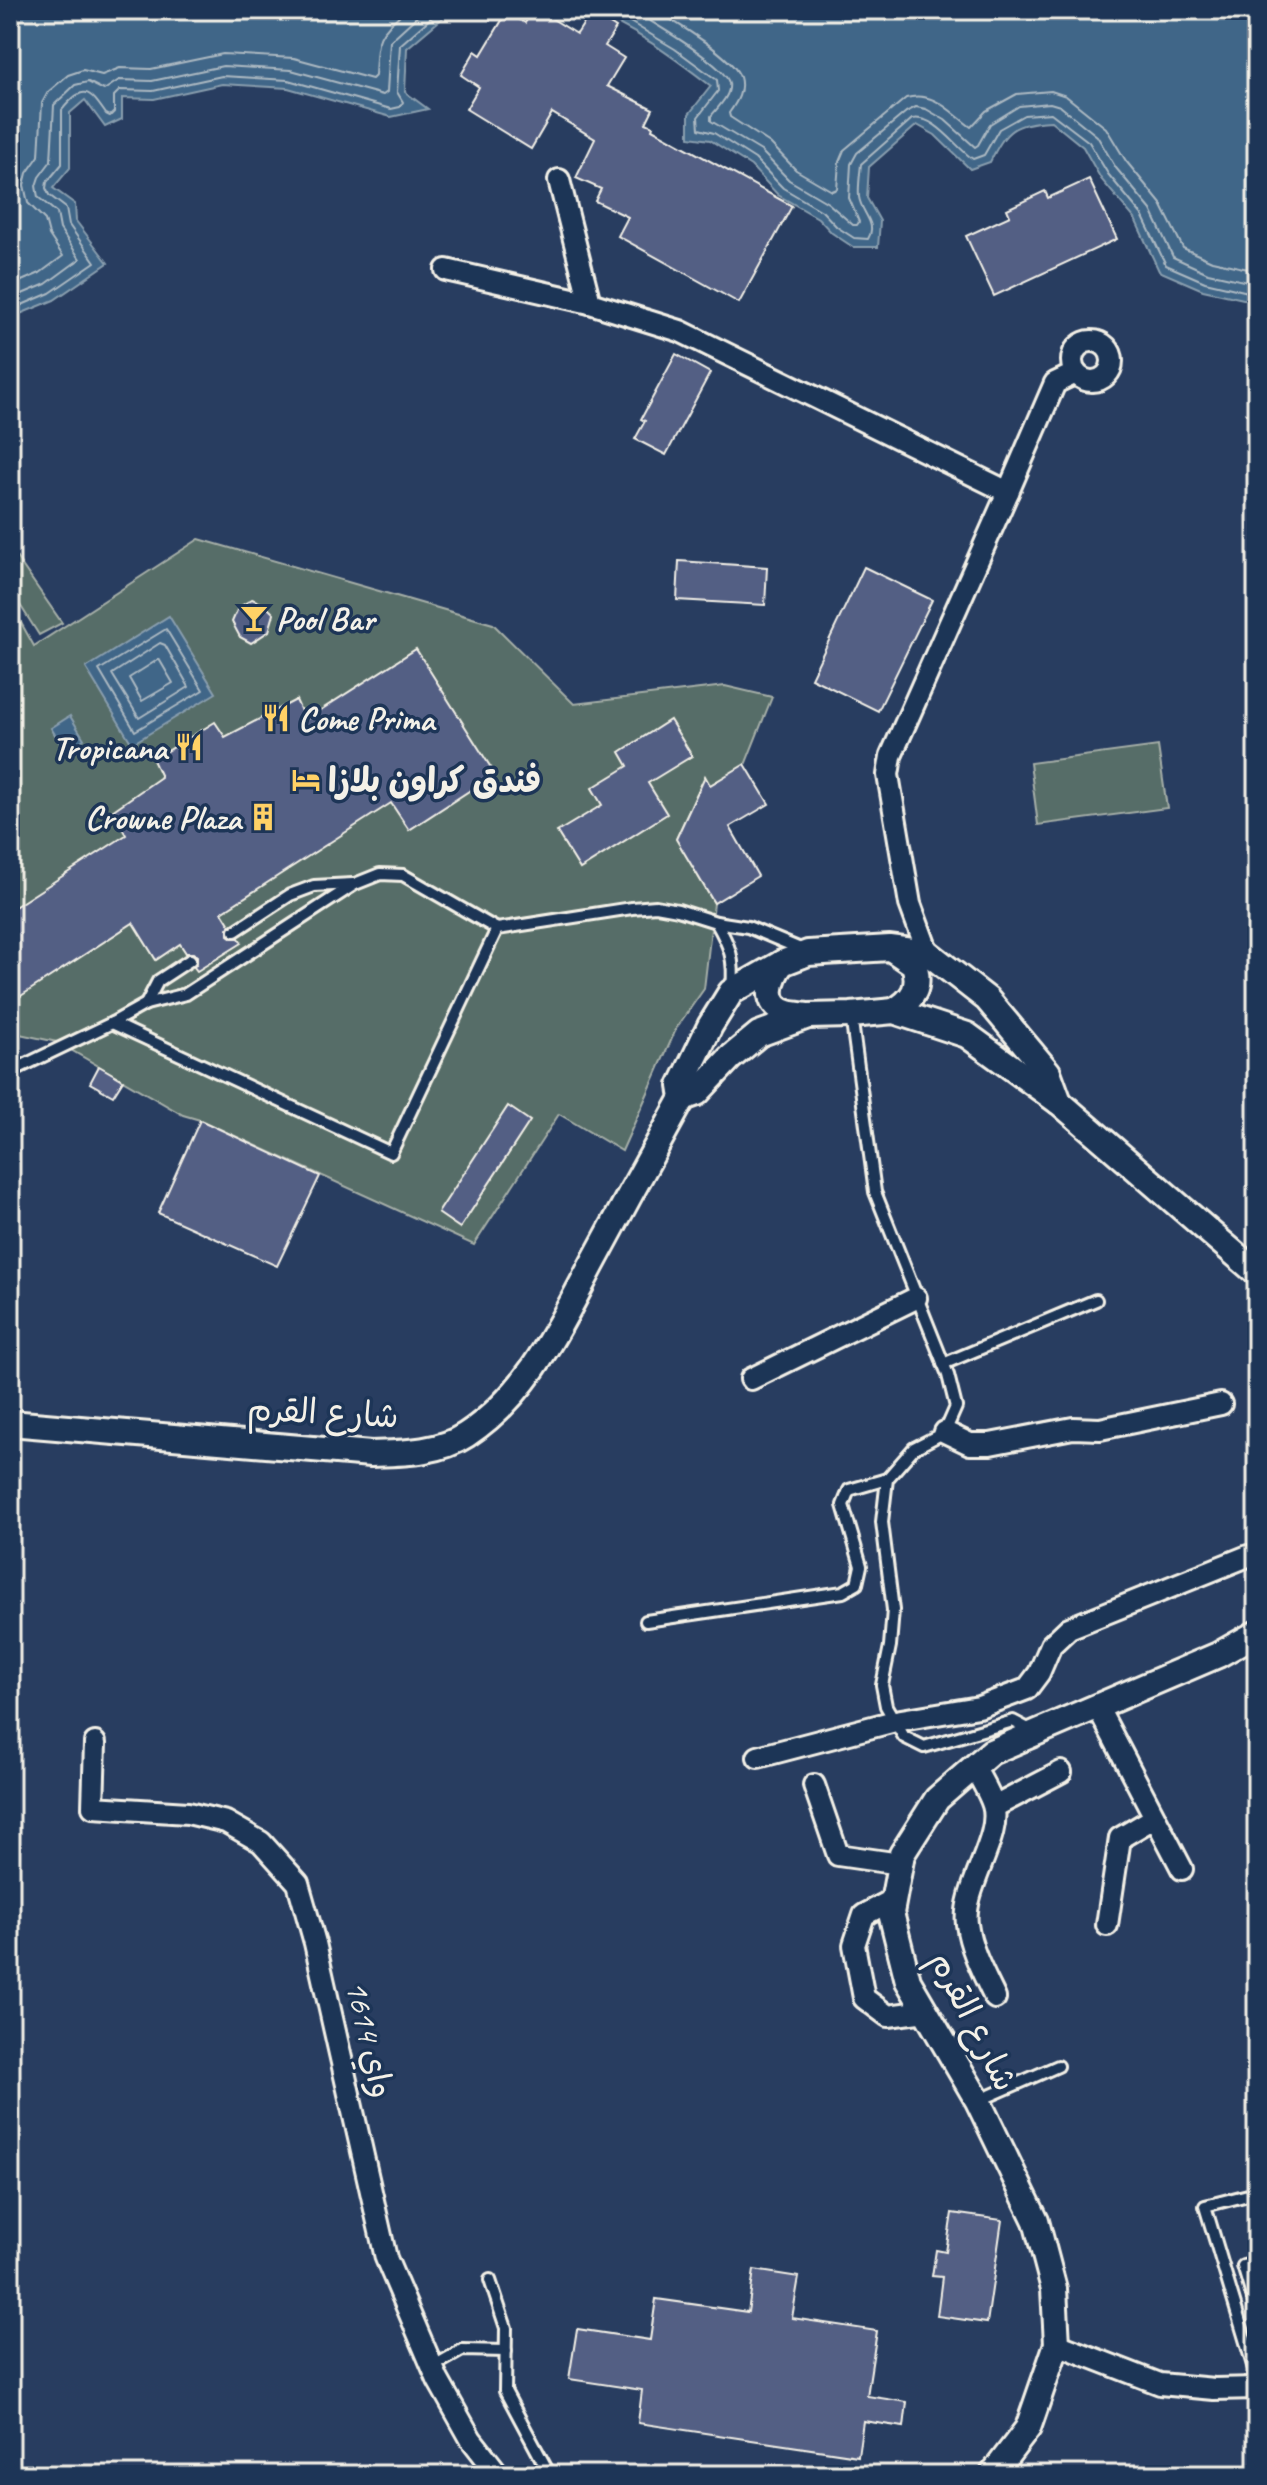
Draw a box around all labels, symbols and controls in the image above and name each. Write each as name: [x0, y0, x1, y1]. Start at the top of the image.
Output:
place label: Pool Bar: [276, 597, 378, 640]
bar icon: Pool Bar: [239, 603, 269, 633]
place label: Come Prima: [298, 697, 437, 740]
restaurant icon: Come Prima: [261, 703, 291, 733]
place label: Tropicana: [52, 726, 170, 769]
restaurant icon: Tropicana: [174, 732, 204, 762]
place label: فندق كراون بلازا: [328, 759, 541, 802]
hotel icon: فندق كراون بلازا: [291, 765, 321, 795]
place label: Crowne Plaza: [85, 796, 244, 839]
building icon: Crowne Plaza: [248, 802, 278, 832]
street label: شارع القرم: [246, 1387, 400, 1441]
street label: شارع القرم: [917, 1944, 1028, 2100]
street label: واي 1614: [333, 1976, 404, 2103]

